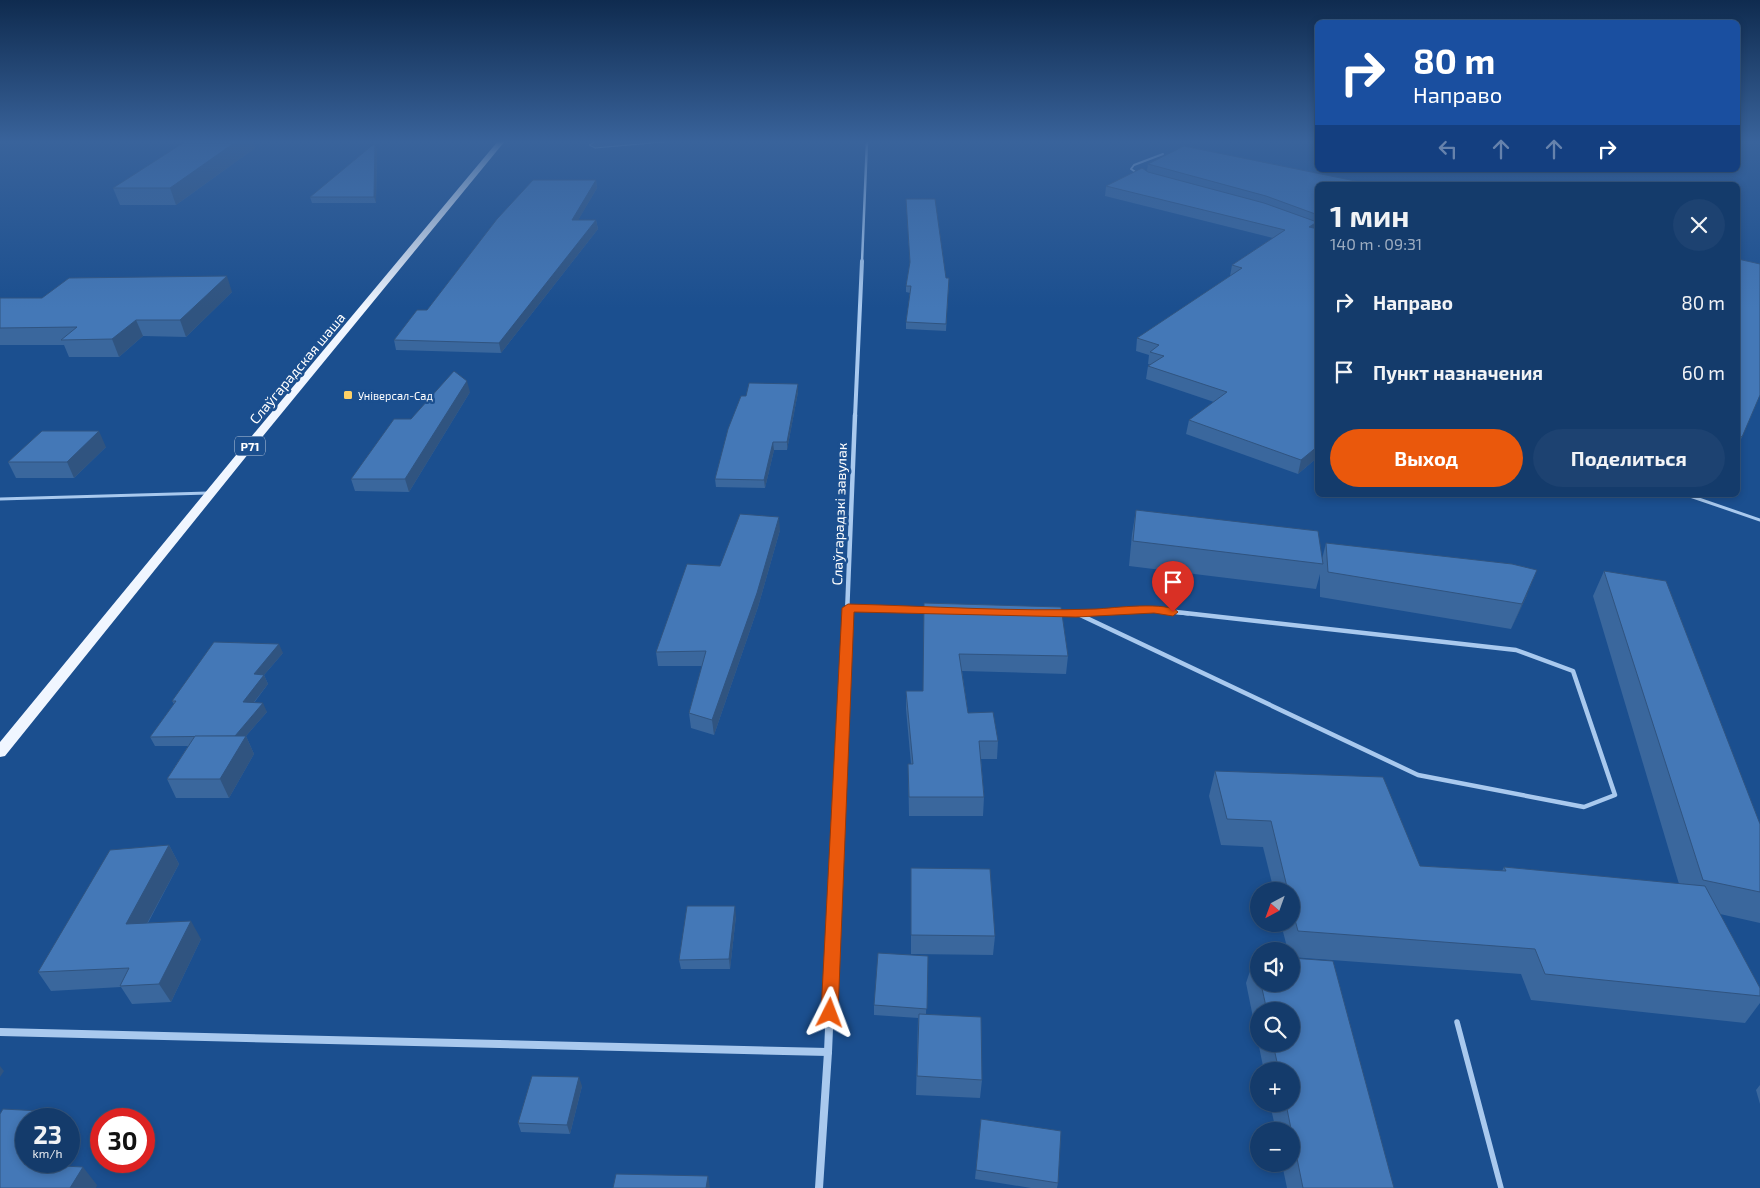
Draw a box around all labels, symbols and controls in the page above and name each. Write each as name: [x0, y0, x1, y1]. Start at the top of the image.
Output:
text: 80 m: [1413, 39, 1495, 81]
icon: right: [1330, 40, 1395, 105]
text: Направо: [1413, 81, 1502, 107]
icon: left: [1434, 135, 1462, 163]
icon: ahead: [1487, 135, 1515, 163]
icon: ahead: [1540, 135, 1568, 163]
icon: right: [1593, 135, 1621, 163]
text: 1 мин: [1330, 197, 1409, 233]
button: close: [1673, 199, 1725, 251]
text: 140 m · 09:31: [1330, 234, 1422, 253]
icon: right: [1330, 288, 1358, 316]
text: Направо: [1373, 291, 1453, 314]
text: 80 m: [1681, 291, 1725, 314]
street label: Слаўгарадская шаша: [245, 309, 349, 427]
icon: arrive: [1330, 358, 1358, 386]
text: Пункт назначения: [1373, 361, 1543, 384]
text: 60 m: [1682, 361, 1725, 384]
marker: Універсал-Сад: [342, 389, 354, 401]
place label: Універсал-Сад: [358, 389, 433, 402]
button: Выход: [1330, 429, 1523, 487]
button: Поделиться: [1533, 429, 1725, 487]
road number: Р71: [235, 436, 265, 456]
street label: Слаўгарадзкі завулак: [828, 442, 850, 586]
pin: [1152, 561, 1194, 612]
icon: arrive: [1159, 568, 1187, 596]
north arrow: [1250, 882, 1300, 932]
map controls: [1250, 882, 1300, 1172]
button: sound: [1250, 942, 1300, 992]
position arrow: [803, 986, 855, 1038]
button: search: [1250, 1002, 1300, 1052]
button: +: [1250, 1062, 1300, 1112]
speed limit sign: 30: [90, 1108, 155, 1173]
text: 23: [33, 1119, 62, 1149]
button: −: [1250, 1122, 1300, 1172]
text: km/h: [33, 1146, 62, 1160]

